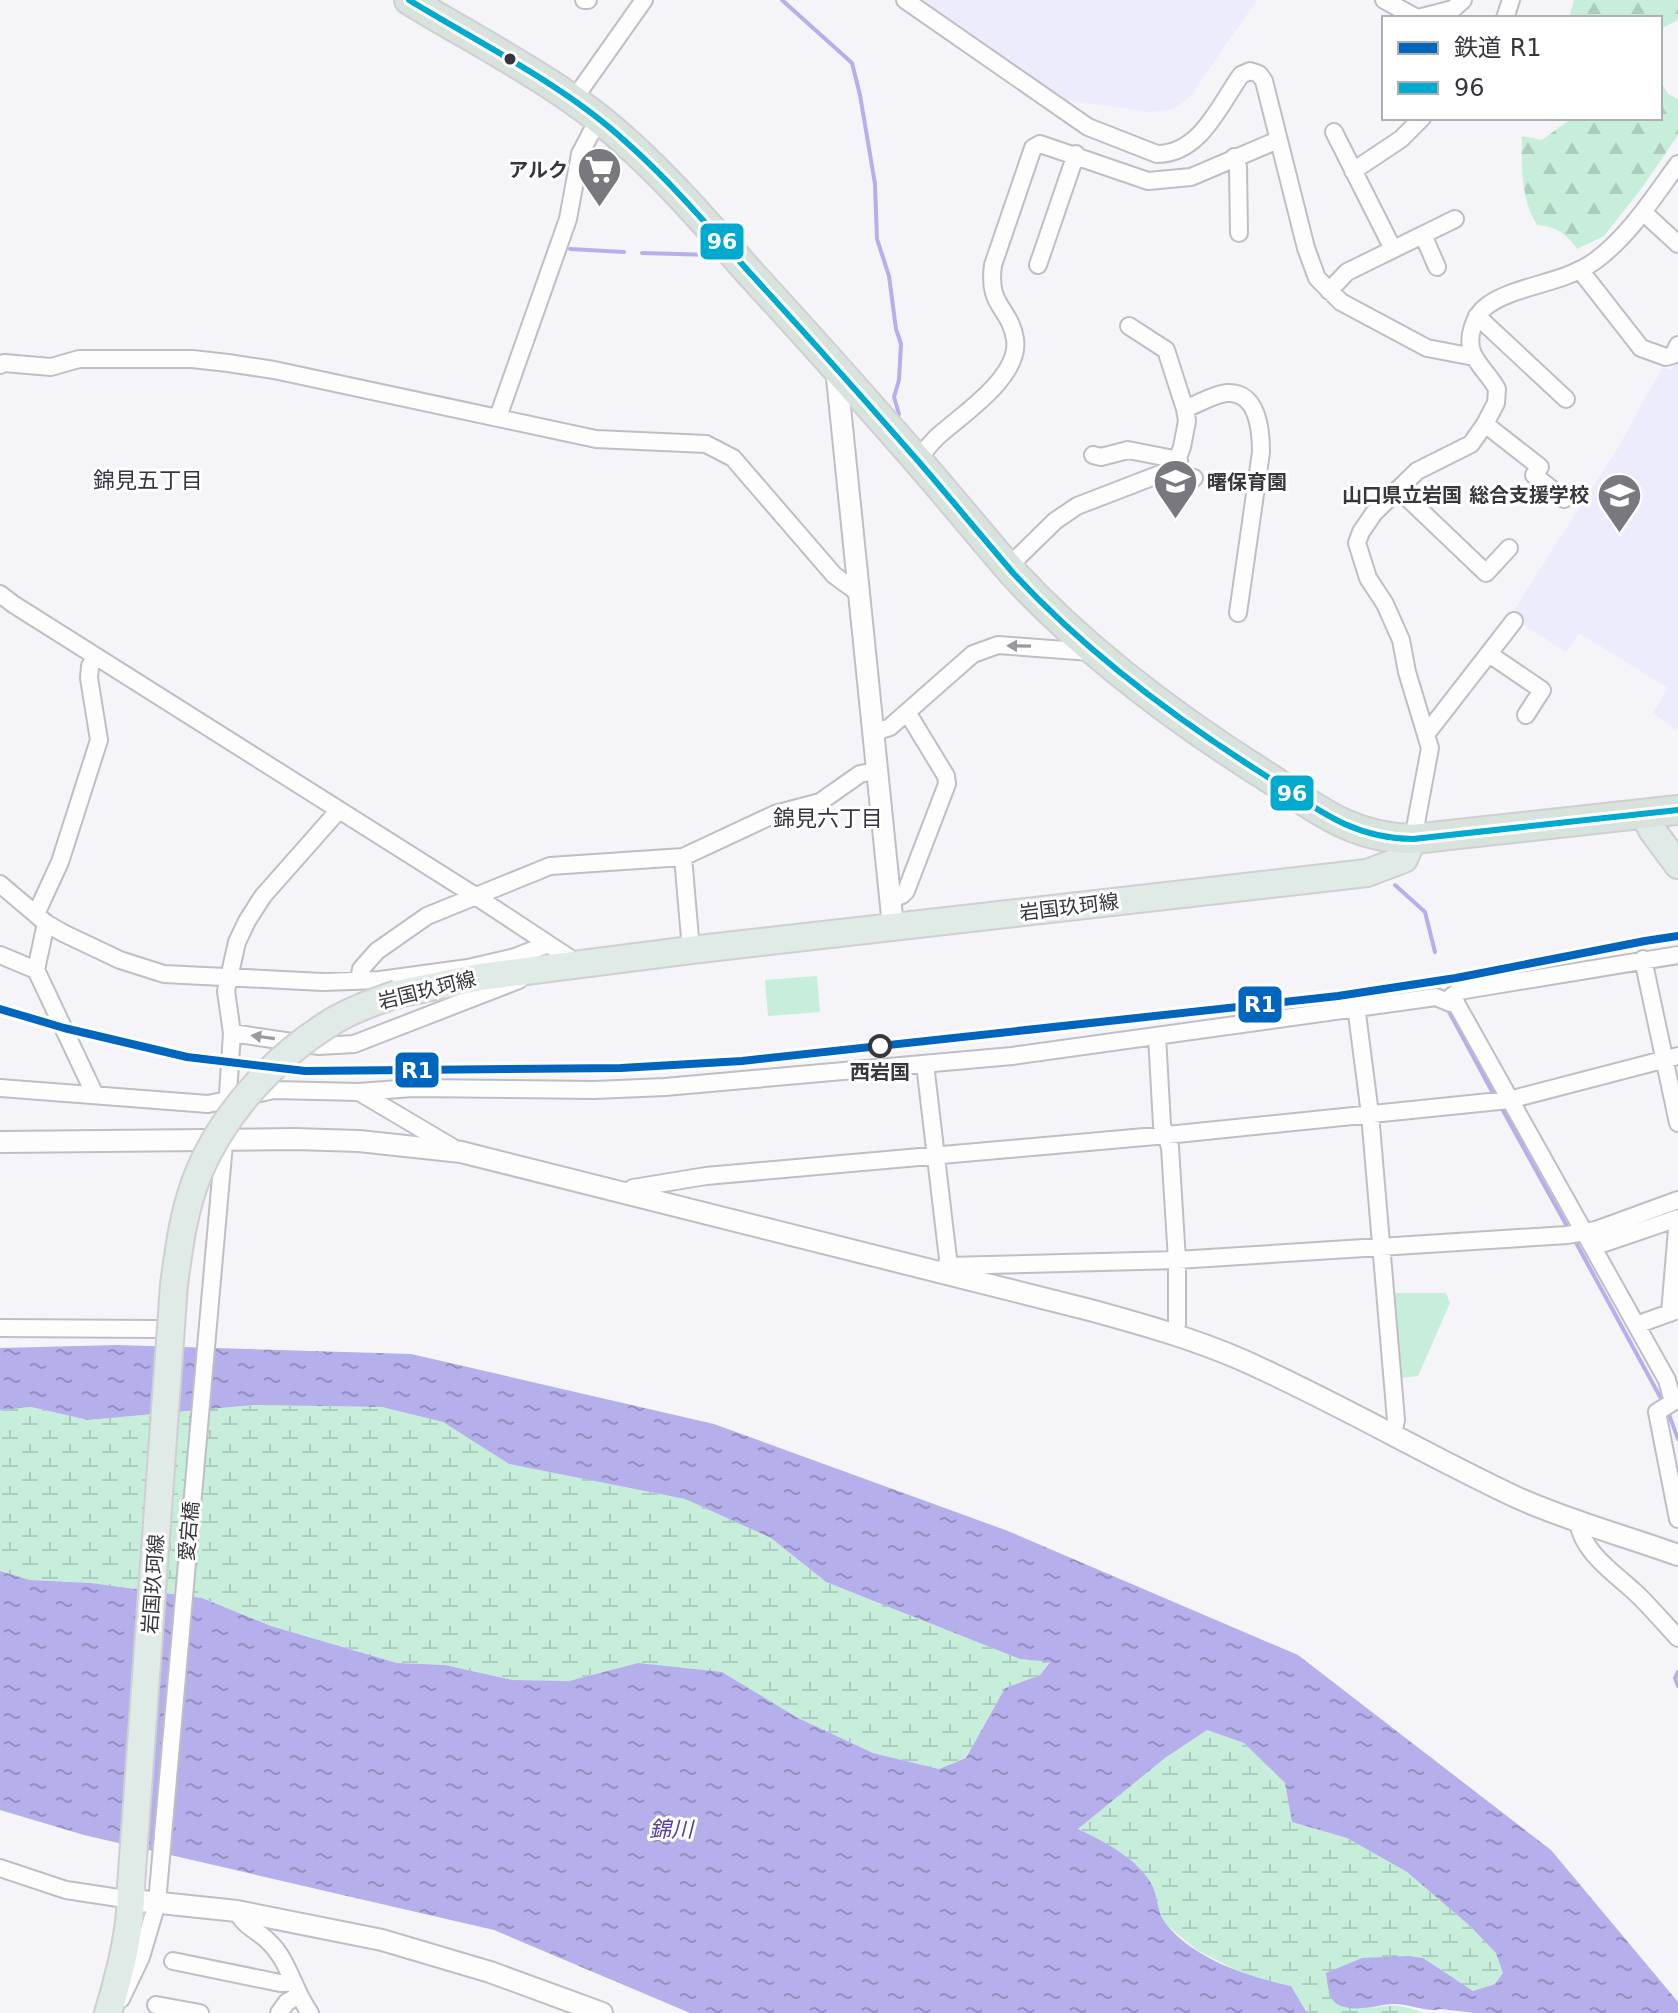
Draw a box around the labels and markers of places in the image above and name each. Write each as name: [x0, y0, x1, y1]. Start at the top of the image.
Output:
unlabelled marker: [502, 51, 518, 67]
supermarket icon: アルク: [575, 146, 623, 209]
place label: アルク: [508, 158, 568, 182]
school or university icon: 曙保育園: [1152, 458, 1200, 521]
place label: 曙保育園: [1207, 470, 1287, 494]
school or university icon: 山口県立岩国 総合支援学校: [1596, 471, 1644, 534]
place label: 山口県立岩国 総合支援学校: [1342, 483, 1589, 507]
marker: 西岩国: [869, 1035, 891, 1057]
place label: 西岩国: [850, 1060, 910, 1084]

